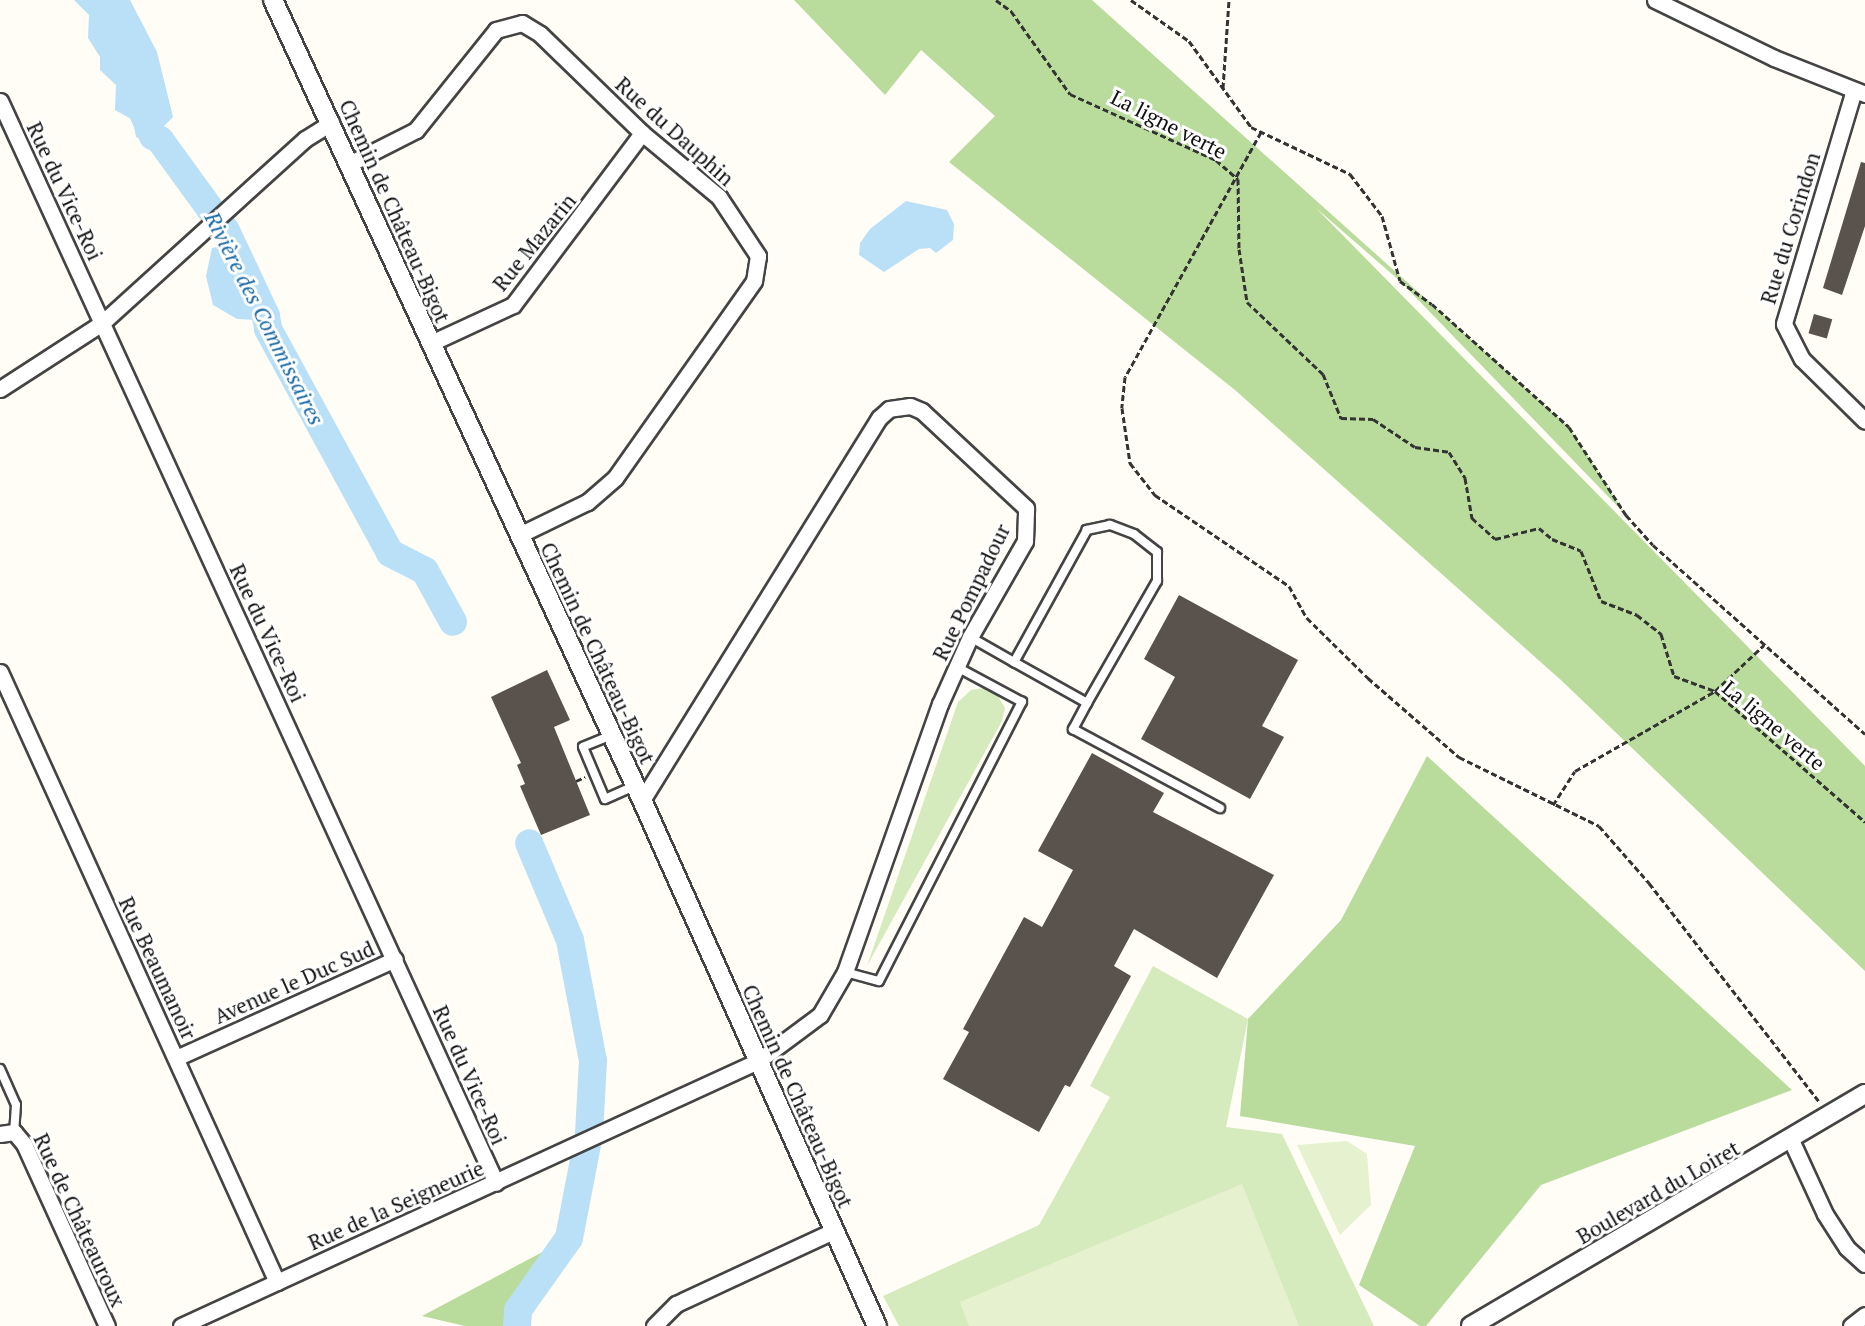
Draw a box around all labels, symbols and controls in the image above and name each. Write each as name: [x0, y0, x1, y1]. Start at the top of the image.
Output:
street label: Rue du Dauphin: [611, 71, 739, 191]
street label: La ligne verte: [1107, 84, 1231, 164]
street label: Chemin de Château-Bigot: [334, 96, 456, 326]
street label: Rue du Vice-Roi: [22, 118, 108, 264]
street label: Rue du Corindon: [1755, 149, 1825, 307]
street label: Rue Mazarin: [487, 188, 581, 296]
water label: Rivière des Commissaires: [200, 207, 330, 429]
street label: Rue Pompadour: [927, 520, 1015, 664]
street label: Chemin de Château-Bigot: [536, 538, 660, 768]
street label: Rue du Vice-Roi: [225, 560, 311, 706]
street label: La ligne verte: [1718, 675, 1830, 775]
street label: Rue Beaumanoir: [114, 893, 202, 1043]
street label: Avenue le Duc Sud: [210, 935, 378, 1029]
street label: Chemin de Château-Bigot: [737, 981, 859, 1211]
street label: Rue du Vice-Roi: [428, 1001, 512, 1149]
street label: Rue de Châteauroux: [29, 1129, 131, 1311]
street label: Boulevard du Loiret: [1572, 1135, 1744, 1249]
street label: Rue de la Seigneurie: [304, 1155, 488, 1255]

